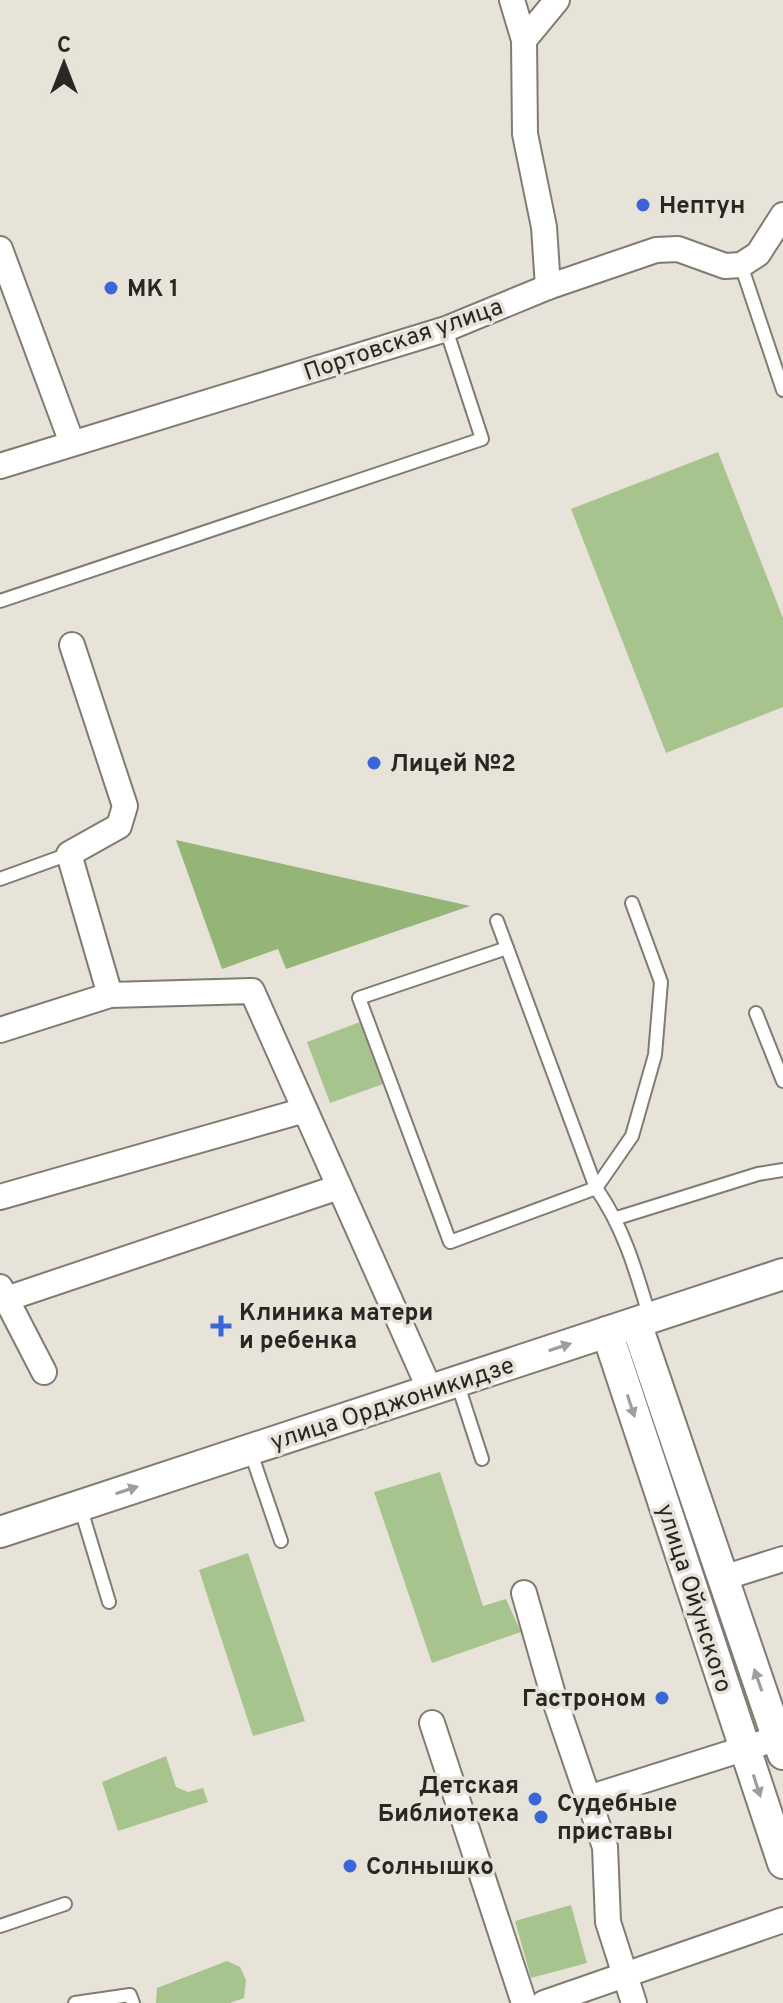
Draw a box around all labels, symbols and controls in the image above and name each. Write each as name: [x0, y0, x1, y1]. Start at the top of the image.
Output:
north arrow: [24, 24, 104, 104]
text: С: [57, 33, 71, 60]
place label: Нептун: [659, 192, 745, 222]
marker: Нептун: [634, 196, 652, 214]
place label: МК 1: [127, 275, 179, 305]
marker: МК 1: [102, 279, 120, 297]
street label: Портовская улица: [300, 293, 507, 389]
place label: Лицей №2: [390, 750, 516, 780]
marker: Лицей №2: [365, 754, 383, 772]
place label: Клиника матери и ребенка: [239, 1299, 433, 1357]
marker: Клиника матери и ребенка: [210, 1315, 232, 1337]
one-way arrow: [549, 1341, 573, 1353]
street label: улица Орджоникидзе: [267, 1351, 518, 1458]
one-way arrow: [626, 1394, 638, 1418]
one-way arrow: [116, 1484, 140, 1496]
street label: улица Ойунского: [648, 1501, 738, 1697]
one-way arrow: [751, 1668, 763, 1692]
place label: Гастроном: [522, 1685, 646, 1715]
marker: Гастроном: [653, 1689, 671, 1707]
place label: Детская Библиотека: [378, 1772, 519, 1830]
one-way arrow: [752, 1774, 764, 1798]
marker: Детская Библиотека: [526, 1790, 544, 1808]
place label: Судебные приставы: [557, 1790, 677, 1848]
marker: Судебные приставы: [532, 1808, 550, 1826]
place label: Солнышко: [366, 1853, 494, 1883]
marker: Солнышко: [341, 1857, 359, 1875]

